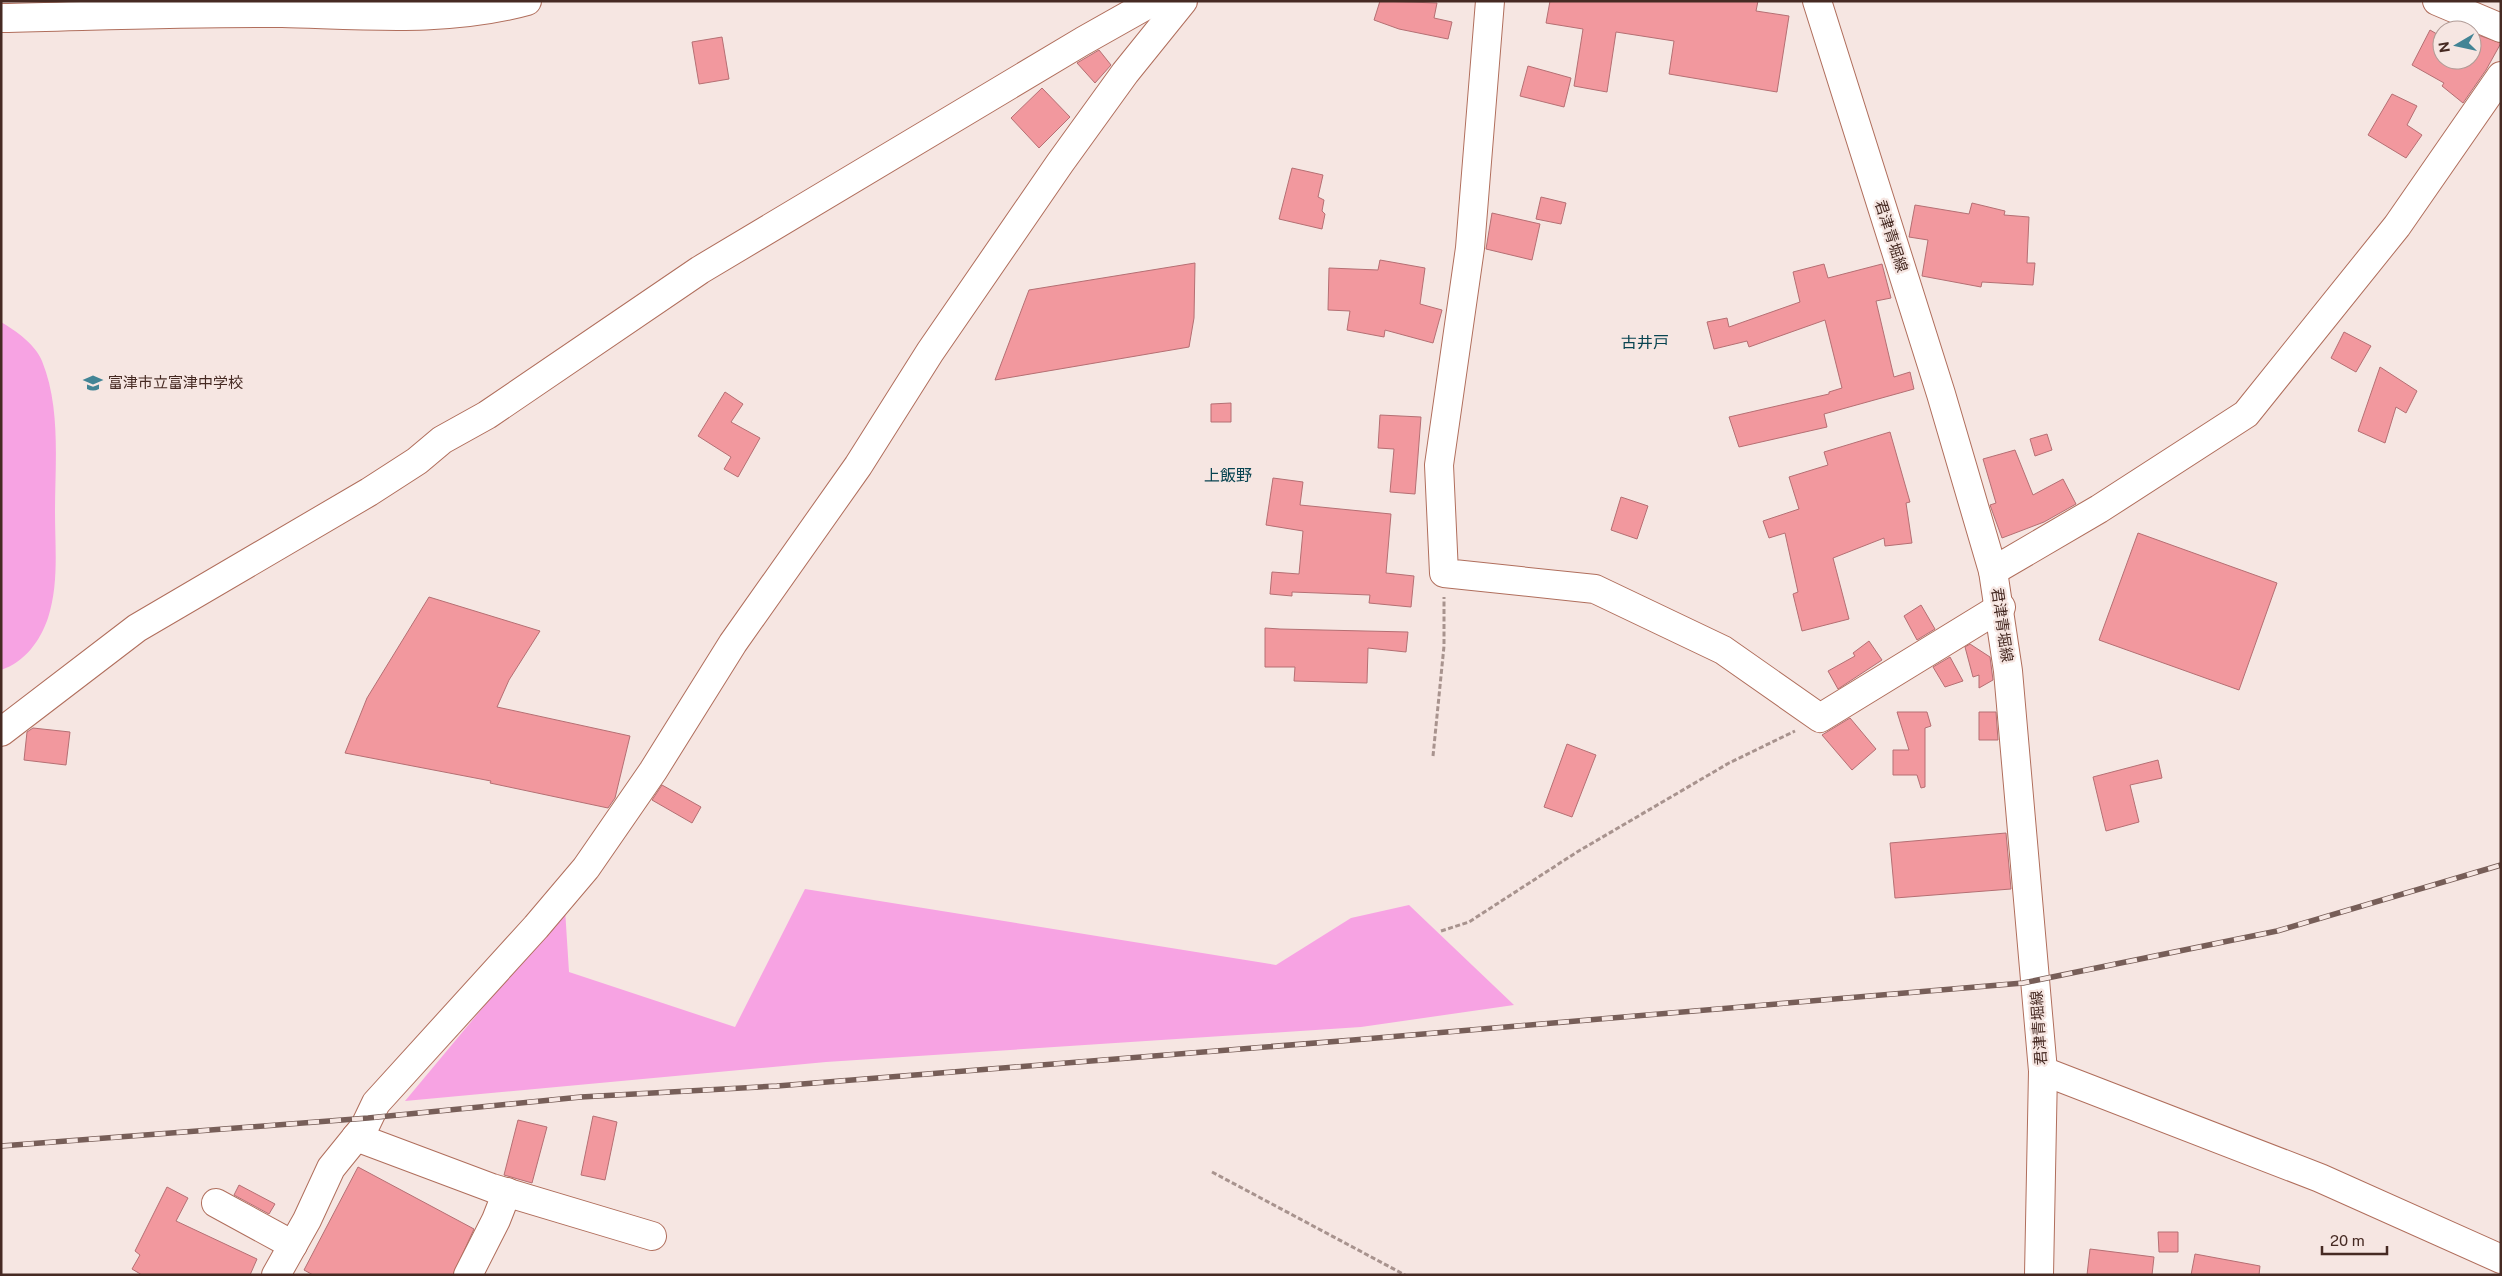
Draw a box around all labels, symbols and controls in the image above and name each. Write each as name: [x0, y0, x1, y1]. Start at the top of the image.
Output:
north arrow: [2432, 20, 2482, 70]
text: N: [2435, 40, 2453, 54]
street label: 君津青堀線: [1872, 198, 1911, 274]
district label: 古井戸: [1621, 333, 1669, 352]
school or university icon: 富津市立富津中学校: [82, 372, 104, 394]
place label: 富津市立富津中学校: [108, 374, 243, 391]
district label: 上飯野: [1204, 466, 1252, 485]
street label: 君津青堀線: [1989, 587, 2016, 663]
street label: 君津青堀線: [2027, 990, 2050, 1066]
scale bar: [2322, 1224, 2387, 1256]
text: 20 m: [2330, 1232, 2365, 1249]

